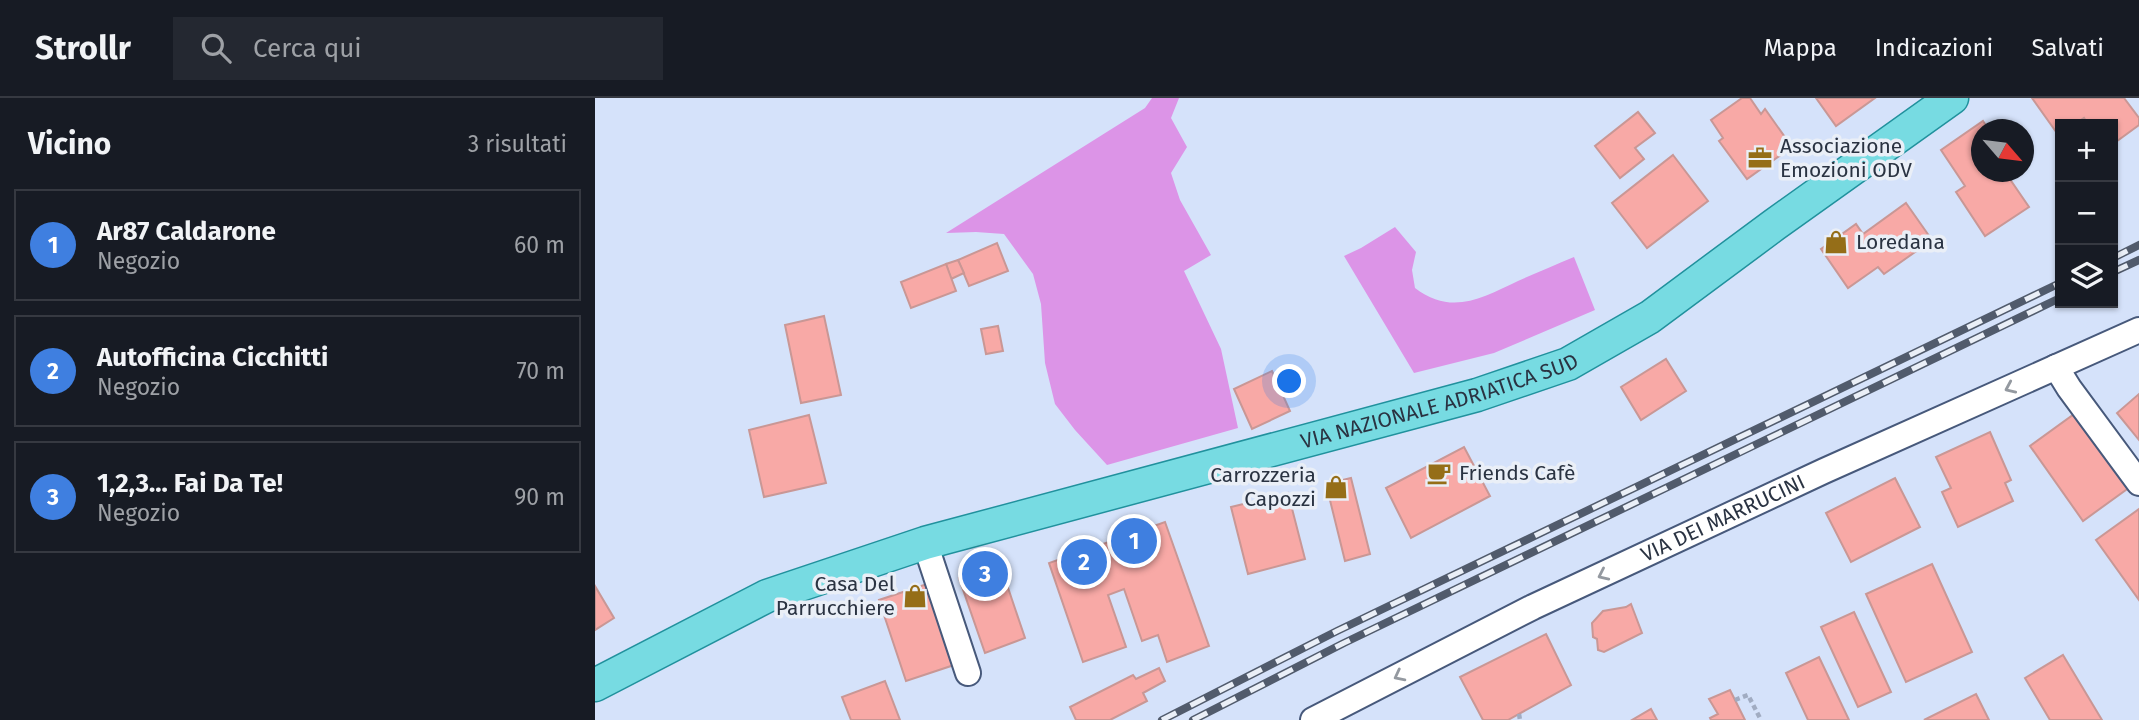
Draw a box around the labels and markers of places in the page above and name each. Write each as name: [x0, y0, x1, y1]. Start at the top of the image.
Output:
place label: Associazione Emozioni ODV: [1780, 133, 1912, 183]
office icon: Associazione Emozioni ODV: [1746, 144, 1774, 172]
shop icon: Loredana: [1822, 228, 1850, 256]
place label: Loredana: [1856, 229, 1945, 255]
cafe icon: Friends Cafè: [1425, 459, 1453, 487]
place label: Friends Cafè: [1459, 460, 1576, 486]
place label: Carrozzeria Capozzi: [1210, 462, 1316, 512]
shop icon: Carrozzeria Capozzi: [1322, 473, 1350, 501]
pin: 1: [1111, 515, 1157, 567]
pin: 2: [1061, 536, 1107, 588]
pin: 3: [962, 548, 1008, 600]
place label: Casa Del Parrucchiere: [776, 571, 895, 621]
shop icon: Casa Del Parrucchiere: [901, 582, 929, 610]

